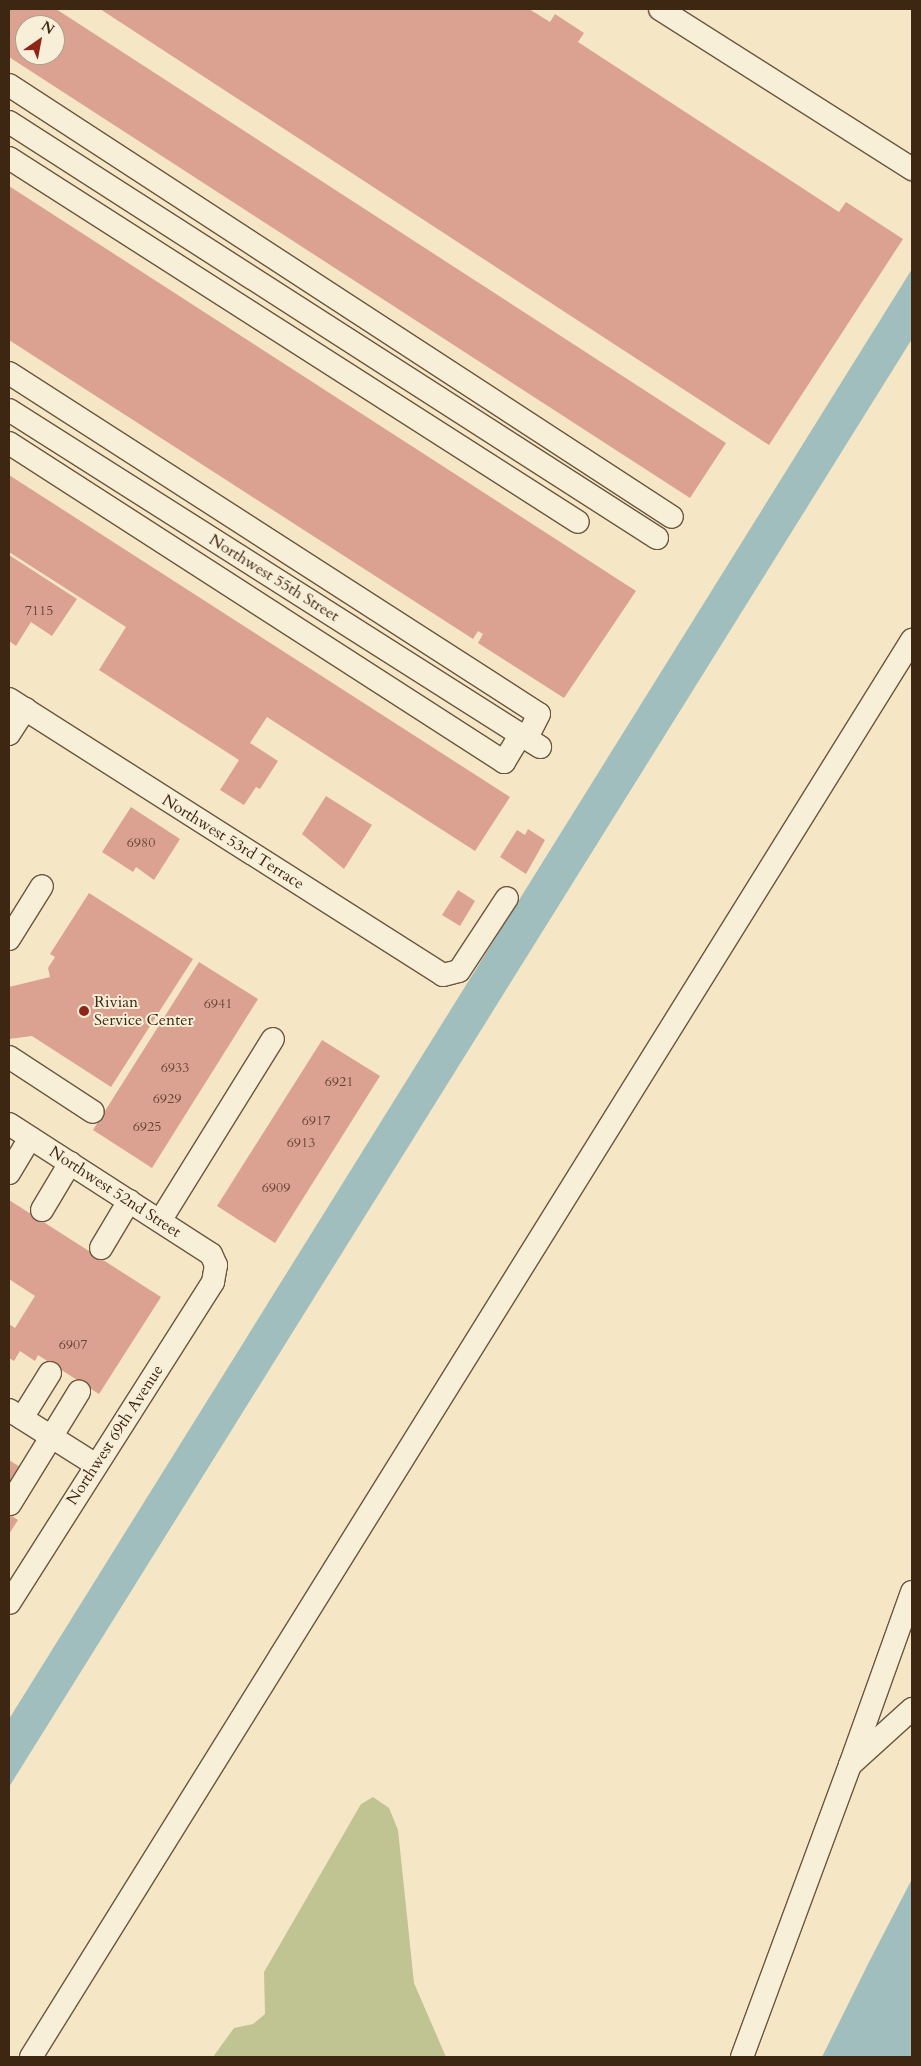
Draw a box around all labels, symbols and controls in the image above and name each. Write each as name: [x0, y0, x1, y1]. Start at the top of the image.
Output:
north arrow: [15, 15, 65, 65]
text: N: [38, 17, 58, 39]
street label: Northwest 55th Street: [205, 530, 343, 626]
house number: 7115: [25, 603, 53, 619]
street label: Northwest 53rd Terrace: [158, 790, 308, 894]
house number: 6980: [127, 835, 155, 851]
place label: Rivian Service Center: [94, 992, 193, 1030]
house number: 6941: [204, 996, 232, 1012]
marker: Rivian Service Center: [78, 1005, 90, 1017]
house number: 6933: [161, 1060, 189, 1076]
house number: 6921: [325, 1074, 353, 1090]
house number: 6929: [153, 1091, 181, 1107]
house number: 6917: [302, 1113, 330, 1129]
house number: 6925: [133, 1119, 161, 1135]
house number: 6913: [287, 1135, 315, 1151]
street label: Northwest 52nd Street: [45, 1142, 185, 1242]
house number: 6909: [262, 1180, 290, 1196]
house number: 6907: [59, 1337, 87, 1353]
street label: Northwest 69th Avenue: [63, 1361, 167, 1509]

